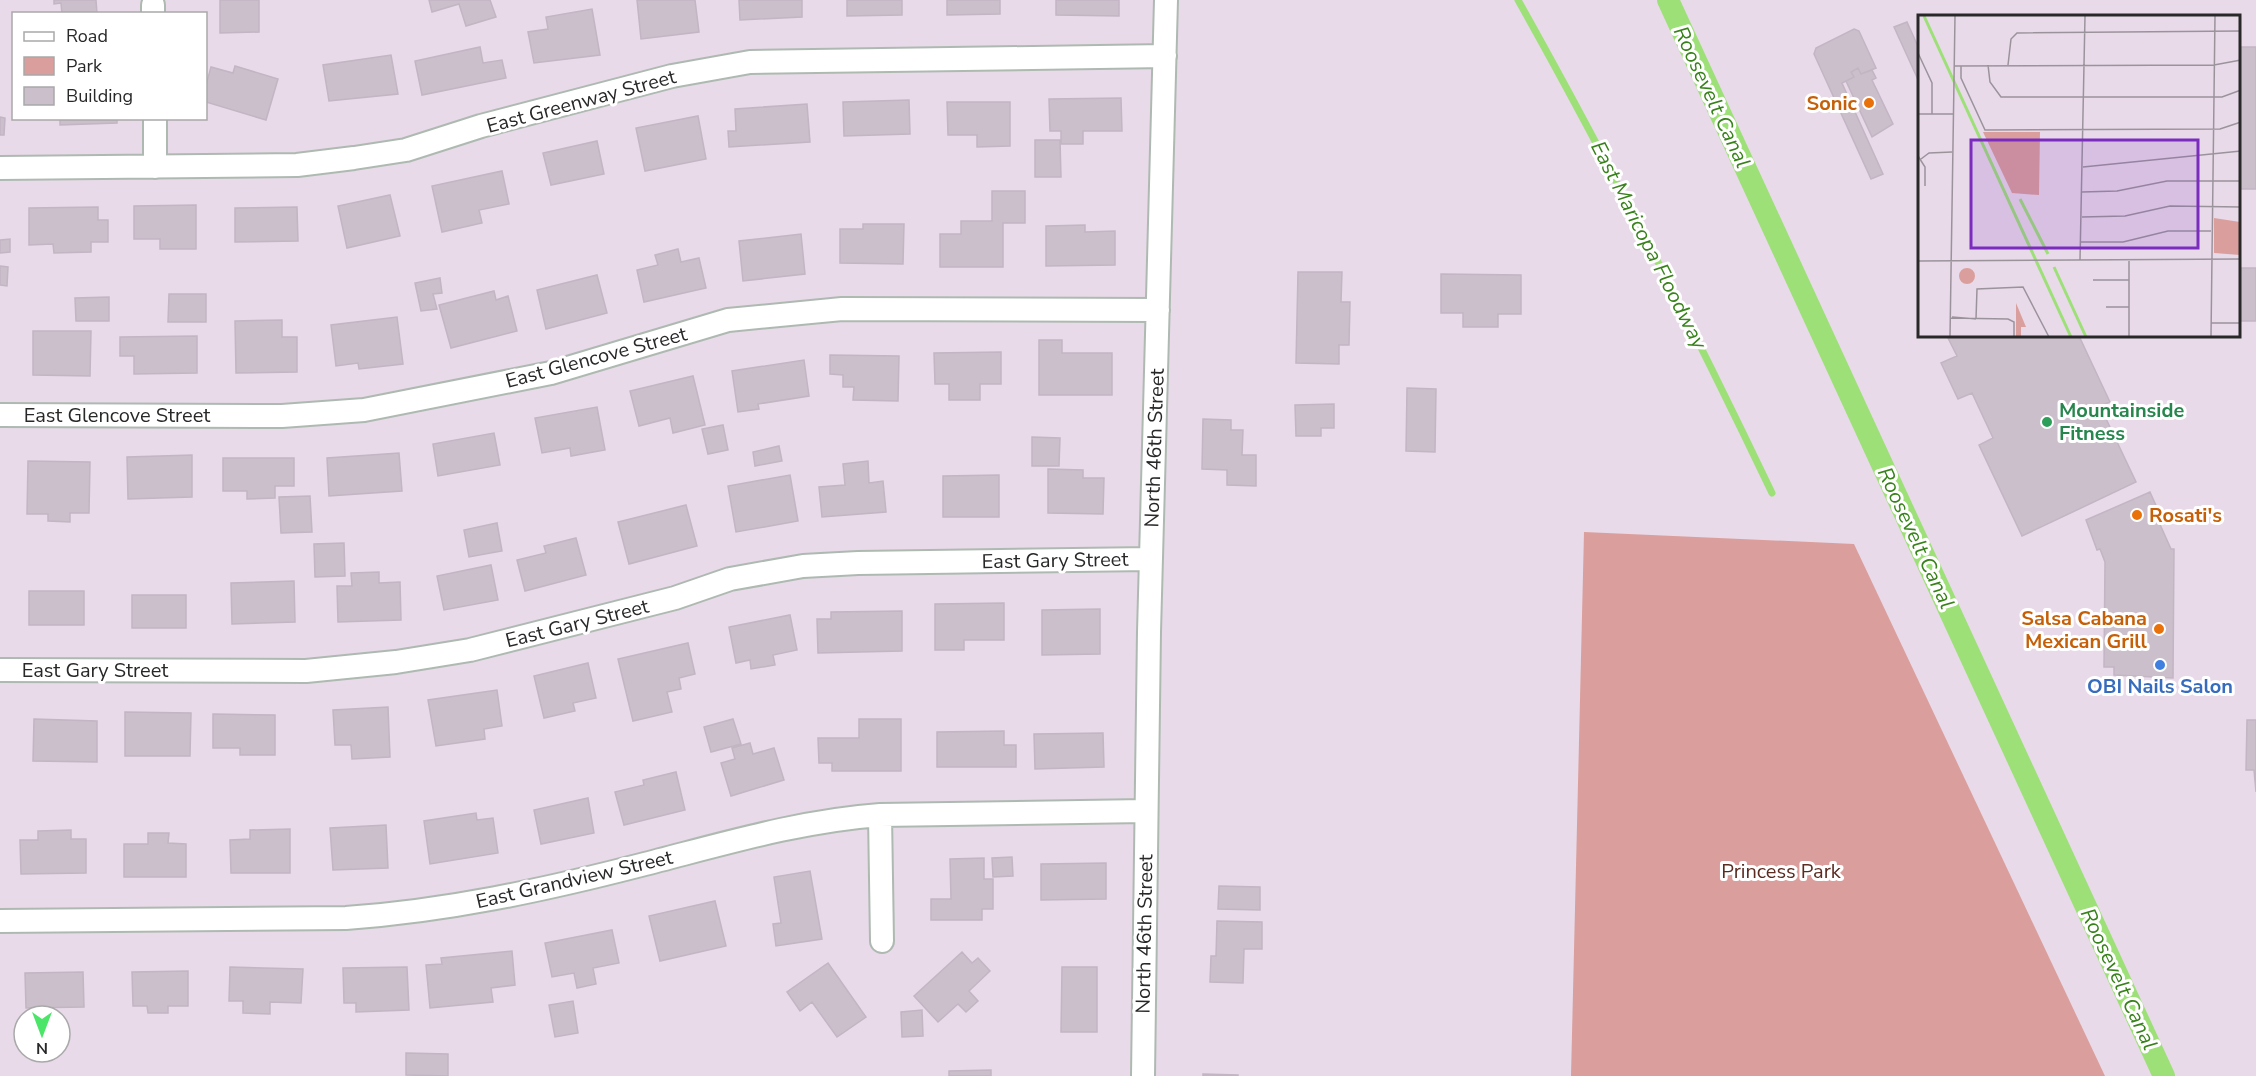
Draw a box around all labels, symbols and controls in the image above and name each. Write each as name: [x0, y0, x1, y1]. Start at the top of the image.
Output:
legend: [12, 12, 207, 120]
inset map: [1918, 15, 2241, 338]
water label: Roosevelt Canal: [1667, 22, 1757, 172]
text: Road: [66, 24, 108, 48]
text: Park: [66, 54, 103, 78]
street label: East Greenway Street: [483, 63, 680, 140]
text: Building: [66, 84, 133, 108]
place label: Sonic: [1807, 90, 1858, 117]
marker: Sonic: [1862, 96, 1876, 110]
water label: East Maricopa Floodway: [1584, 136, 1714, 355]
street label: East Glencove Street: [502, 320, 691, 395]
street label: North 46th Street: [1138, 367, 1171, 528]
place label: Mountainside Fitness: [2059, 397, 2184, 447]
street label: East Glencove Street: [24, 402, 211, 429]
marker: Mountainside Fitness: [2040, 415, 2054, 429]
water label: Roosevelt Canal: [1871, 463, 1961, 613]
place label: Rosati's: [2149, 502, 2222, 529]
marker: Rosati's: [2130, 508, 2144, 522]
street label: East Gary Street: [981, 546, 1130, 575]
street label: East Gary Street: [503, 592, 652, 654]
place label: Salsa Cabana Mexican Grill: [2021, 605, 2148, 655]
marker: Salsa Cabana Mexican Grill: [2152, 622, 2166, 636]
street label: East Gary Street: [22, 657, 169, 684]
marker: OBI Nails Salon: [2153, 658, 2167, 672]
place label: OBI Nails Salon: [2087, 673, 2233, 700]
street label: East Grandview Street: [473, 844, 676, 915]
street label: North 46th Street: [1130, 853, 1159, 1014]
park label: Princess Park: [1721, 858, 1842, 885]
water label: Roosevelt Canal: [2074, 904, 2164, 1054]
north arrow: [12, 1004, 72, 1064]
text: N: [36, 1037, 48, 1059]

